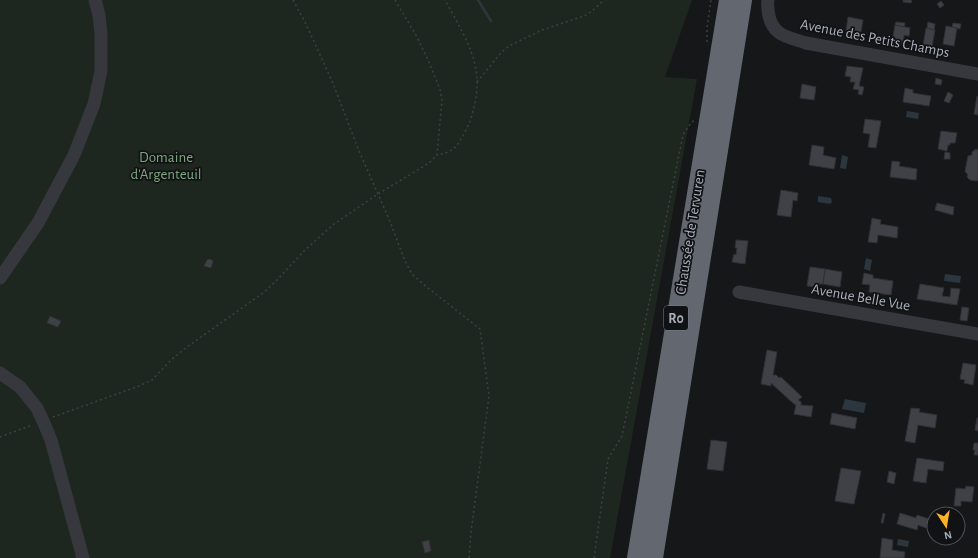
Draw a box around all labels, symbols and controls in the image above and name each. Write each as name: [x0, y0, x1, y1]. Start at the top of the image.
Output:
street label: Avenue des Petits Champs: [799, 17, 951, 60]
park label: Domaine d'Argenteuil: [130, 150, 202, 182]
street label: Chaussée de Tervuren: [673, 168, 708, 296]
street label: Avenue Belle Vue: [810, 281, 912, 314]
road number: R0: [664, 306, 688, 330]
north arrow: [926, 506, 966, 546]
text: N: [943, 529, 953, 541]

